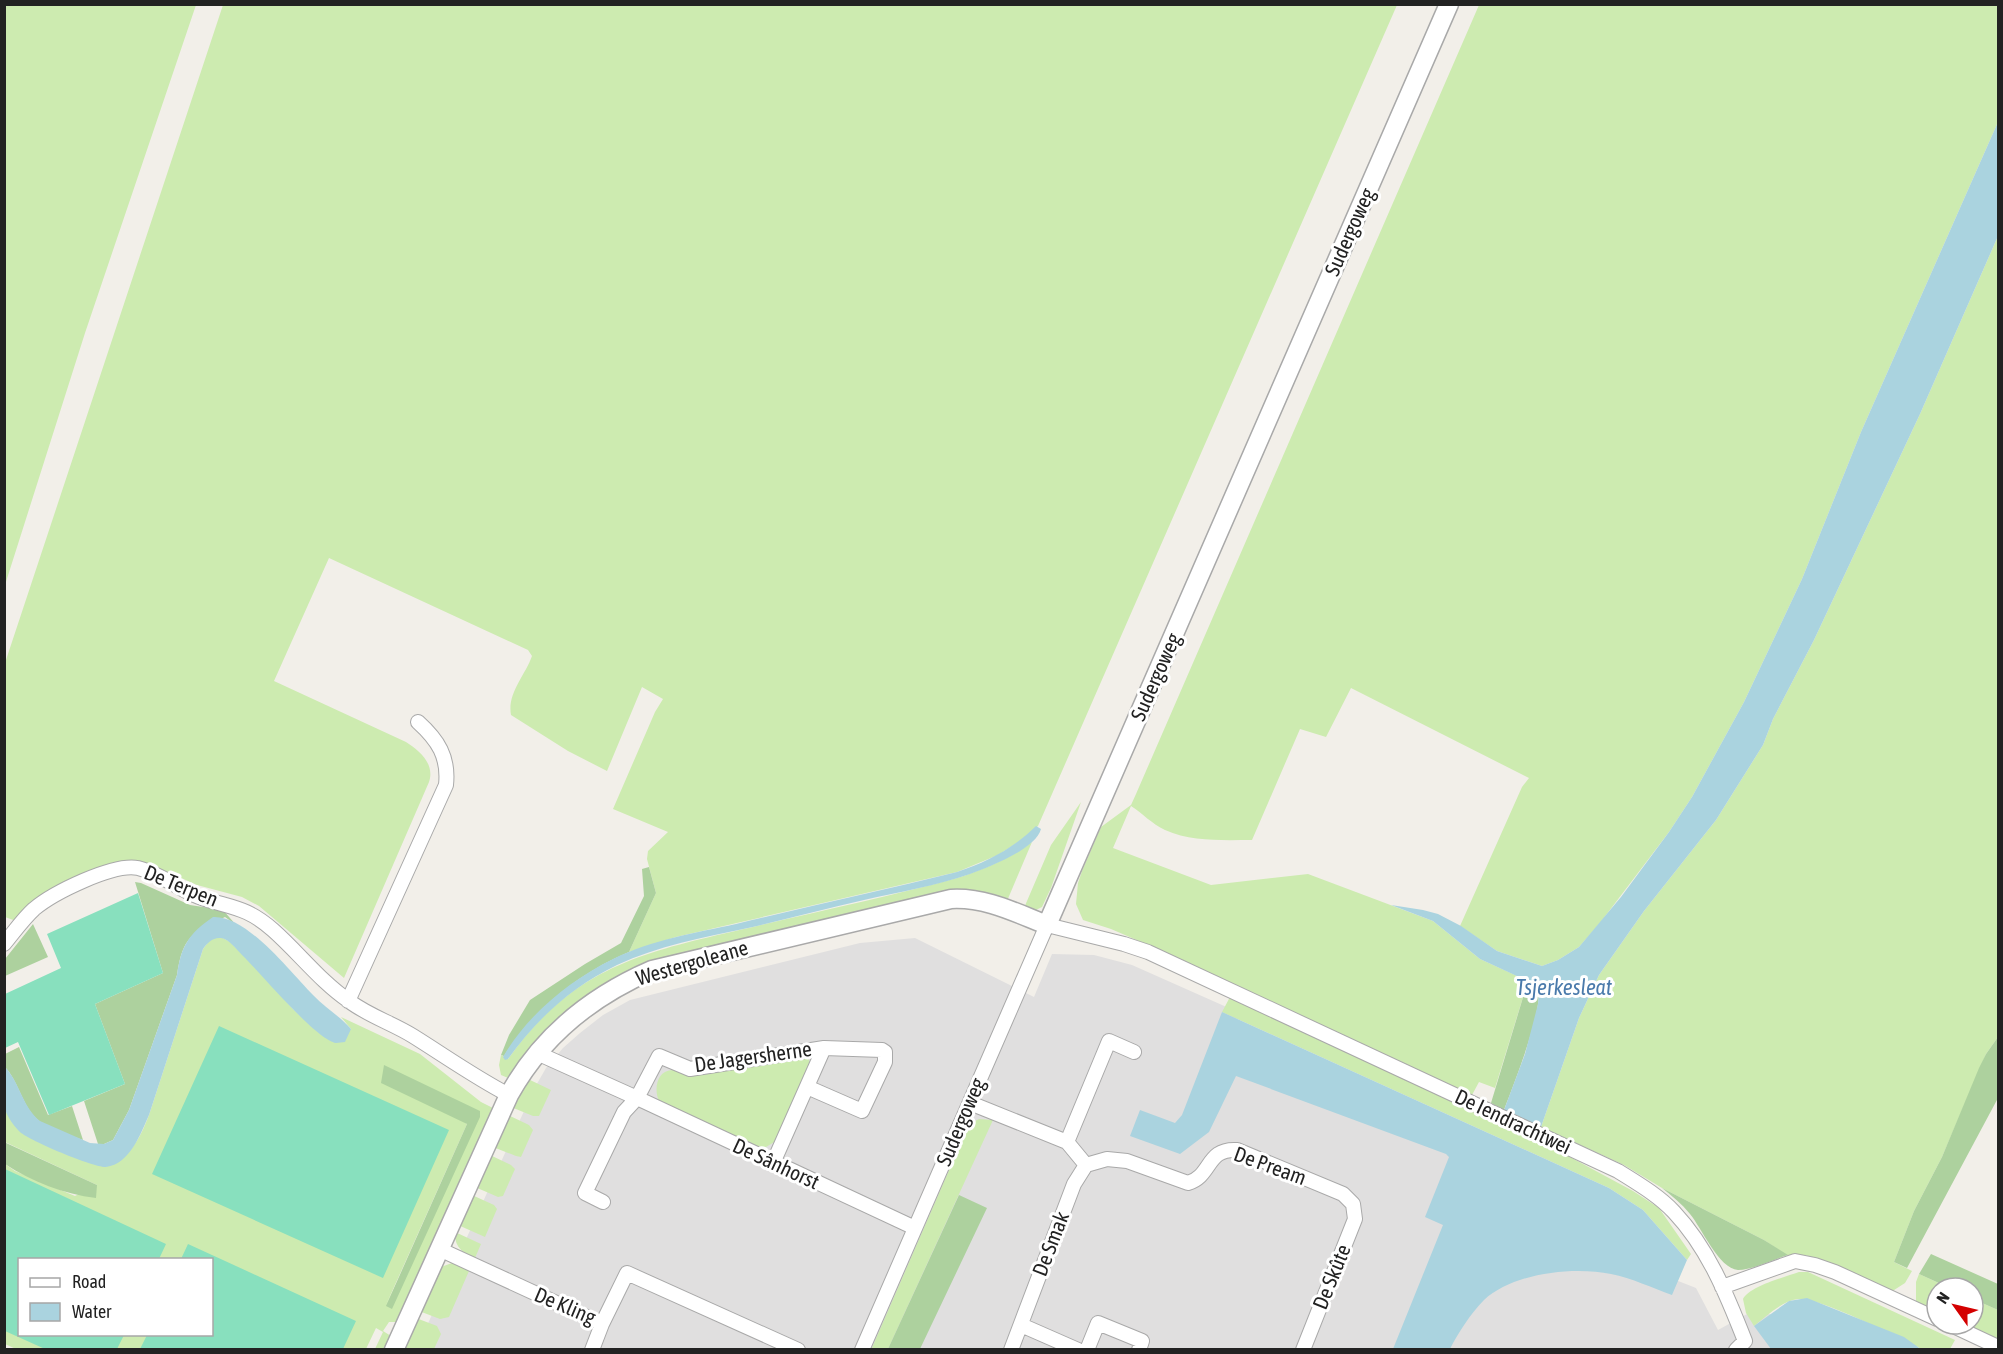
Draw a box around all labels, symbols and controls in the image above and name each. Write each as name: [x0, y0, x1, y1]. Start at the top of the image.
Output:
street label: Sudergoweg: [1319, 184, 1379, 279]
street label: Sudergoweg: [1125, 629, 1185, 724]
street label: De Terpen: [141, 859, 222, 911]
street label: Westergoleane: [633, 935, 750, 989]
water label: Tsjerkesleat: [1516, 974, 1613, 1000]
street label: De Jagersherne: [693, 1036, 813, 1076]
street label: Sudergoweg: [931, 1074, 989, 1169]
street label: De Iendrachtwei: [1452, 1084, 1575, 1158]
street label: De Sânhorst: [729, 1133, 823, 1194]
street label: De Pream: [1231, 1141, 1310, 1189]
street label: De Smak: [1027, 1208, 1073, 1279]
street label: De Skûte: [1307, 1241, 1355, 1313]
legend: [18, 1258, 213, 1336]
text: Road: [72, 1271, 106, 1292]
north arrow: [1925, 1276, 1985, 1336]
street label: De Kling: [531, 1282, 600, 1329]
text: N: [1932, 1289, 1953, 1307]
text: Water: [72, 1301, 112, 1322]

